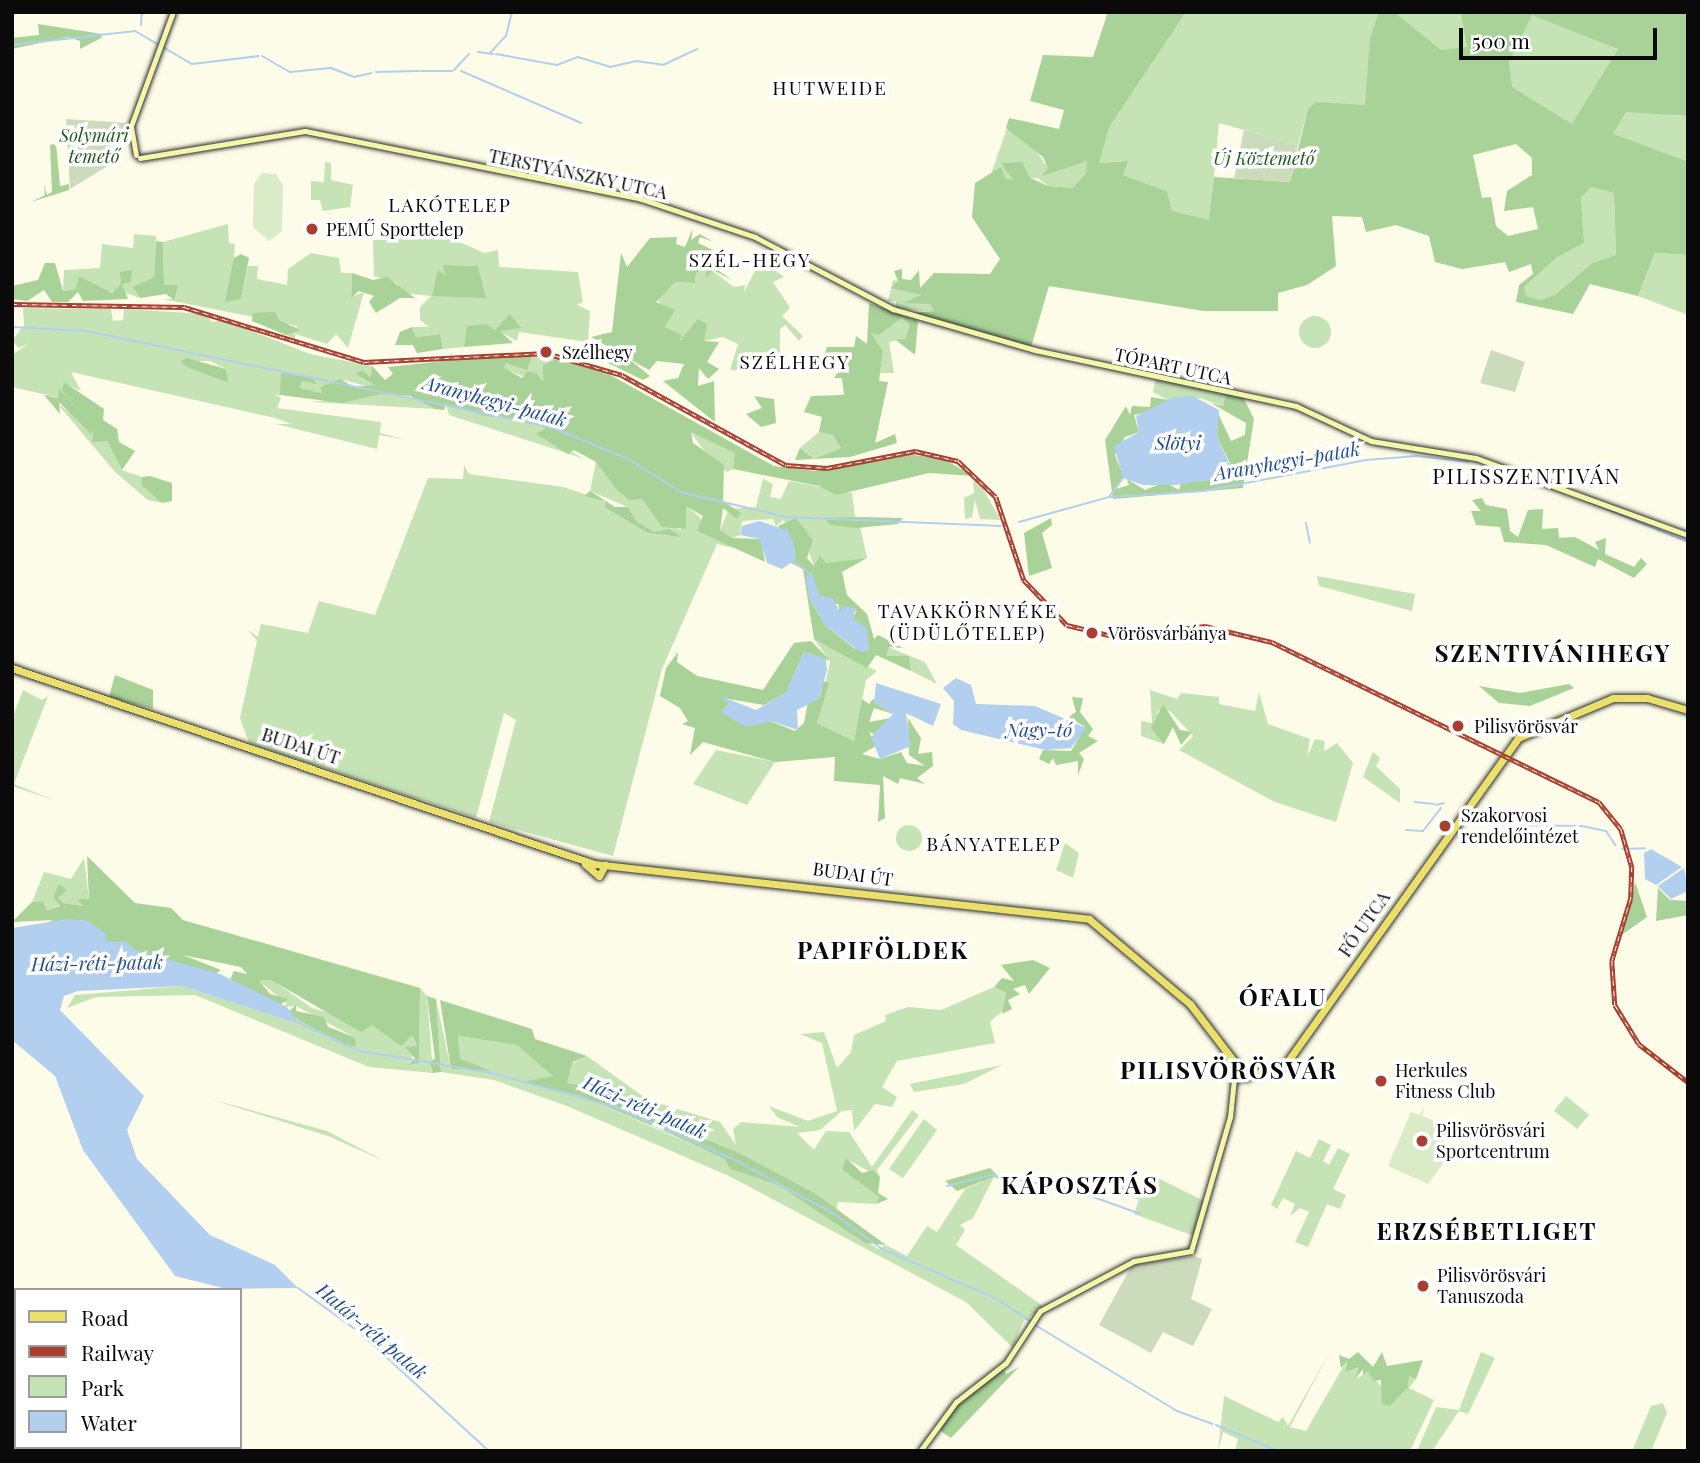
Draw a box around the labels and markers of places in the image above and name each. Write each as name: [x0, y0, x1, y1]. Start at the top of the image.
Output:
place label: PEMŰ Sporttelep: [326, 218, 464, 240]
marker: PEMŰ Sporttelep: [304, 221, 320, 237]
place label: Szélhegy: [562, 341, 633, 363]
marker: Szélhegy: [536, 342, 556, 362]
place label: Vörösvárbánya: [1108, 622, 1227, 644]
marker: Vörösvárbánya: [1082, 623, 1102, 643]
place label: Pilisvörösvár: [1474, 715, 1578, 737]
marker: Pilisvörösvár: [1448, 716, 1468, 736]
place label: Szakorvosi rendelőintézet: [1461, 805, 1578, 848]
marker: Szakorvosi rendelőintézet: [1435, 816, 1455, 836]
place label: Herkules Fitness Club: [1395, 1060, 1495, 1102]
marker: Herkules Fitness Club: [1373, 1073, 1389, 1089]
place label: Pilisvörösvári Sportcentrum: [1436, 1120, 1550, 1162]
marker: Pilisvörösvári Sportcentrum: [1414, 1133, 1430, 1149]
place label: Pilisvörösvári Tanuszoda: [1437, 1265, 1546, 1308]
marker: Pilisvörösvári Tanuszoda: [1415, 1278, 1431, 1294]

